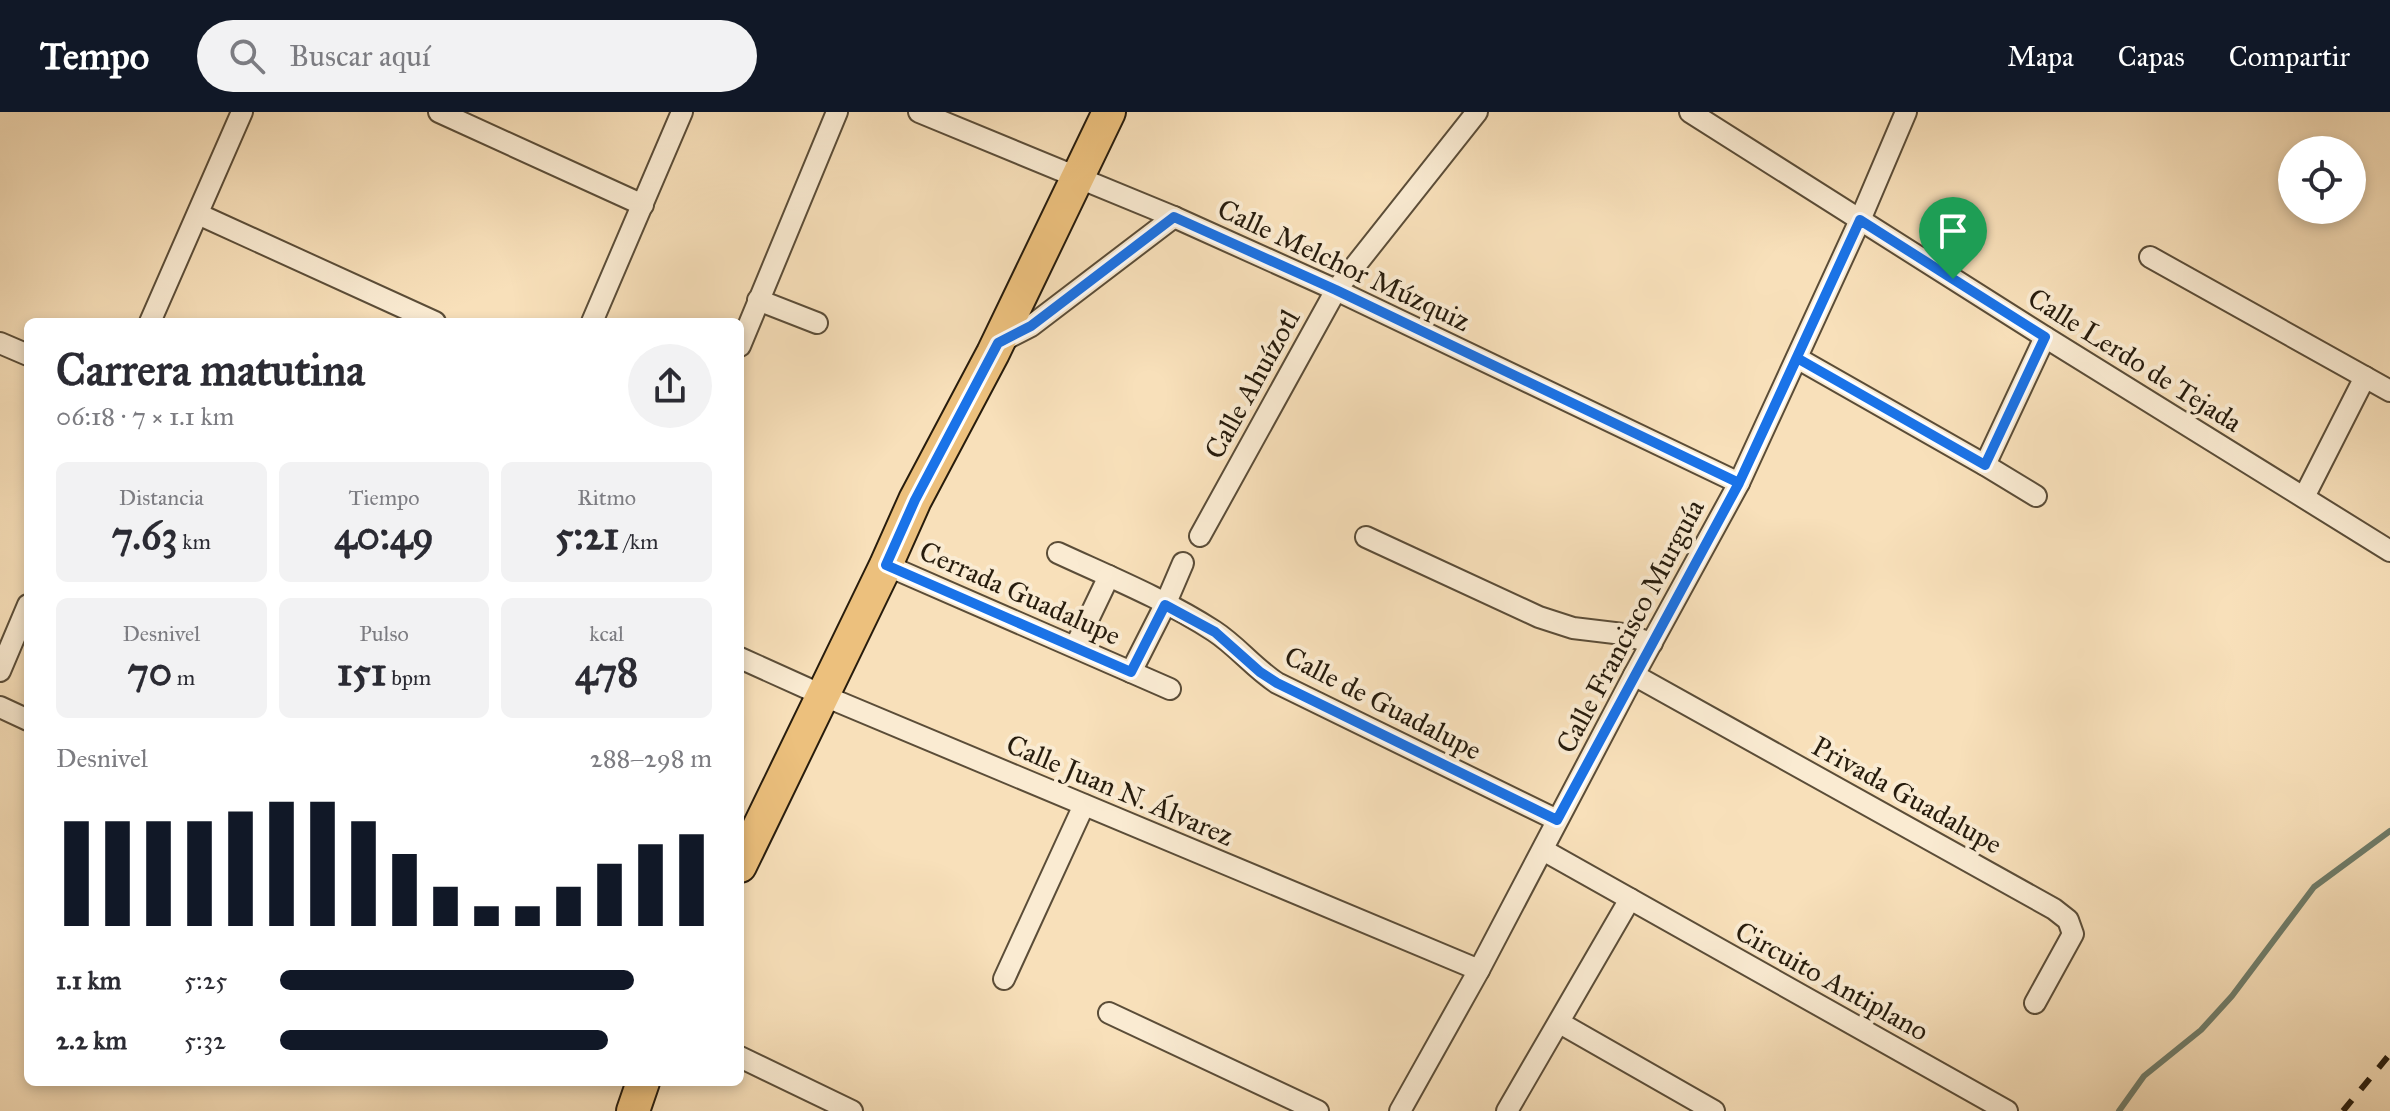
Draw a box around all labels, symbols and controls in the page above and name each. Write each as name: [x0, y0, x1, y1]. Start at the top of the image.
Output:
search box: [197, 20, 757, 92]
text: Tempo: [40, 33, 149, 79]
icon: search: [225, 34, 269, 78]
text: Buscar aquí: [289, 38, 430, 74]
text: Mapa: [2007, 39, 2074, 74]
text: Capas: [2118, 39, 2185, 74]
text: Compartir: [2229, 39, 2350, 74]
map controls: [2278, 136, 2366, 224]
button: locate: [2278, 136, 2366, 224]
street label: Calle Melchor Múzquiz: [1212, 191, 1476, 339]
pin: [1919, 197, 1987, 279]
icon: arrive: [1931, 209, 1975, 253]
street label: Calle Lerdo de Tejada: [2022, 280, 2249, 440]
street label: Calle Ahuízotl: [1197, 303, 1308, 465]
text: Carrera matutina: [56, 343, 365, 397]
button: share: [628, 344, 712, 428]
text: 06:18 · 7 × 1.1 km: [56, 400, 234, 432]
text: Distancia: [119, 484, 204, 511]
text: Tiempo: [349, 484, 419, 511]
text: Ritmo: [577, 484, 636, 511]
street label: Calle Francisco Murguía: [1548, 493, 1712, 759]
text: 7.63: [112, 511, 177, 560]
text: 40:49: [334, 511, 434, 560]
text: 5:21: [555, 511, 619, 560]
text: km: [177, 528, 211, 555]
text: /km: [619, 528, 658, 555]
street label: Cerrada Guadalupe: [914, 533, 1126, 653]
text: Desnivel: [123, 620, 200, 647]
text: Pulso: [359, 620, 409, 647]
text: kcal: [589, 620, 624, 647]
street label: Calle de Guadalupe: [1279, 638, 1487, 768]
text: 70: [127, 647, 172, 696]
text: 151: [337, 647, 387, 696]
text: 478: [575, 647, 638, 696]
text: m: [172, 664, 195, 691]
text: bpm: [387, 664, 431, 691]
street label: Calle Juan N. Álvarez: [1001, 726, 1239, 854]
street label: Privada Guadalupe: [1806, 728, 2008, 862]
text: Desnivel: [56, 742, 148, 774]
text: 288–298 m: [590, 742, 712, 774]
street label: Circuito Antiplano: [1729, 913, 1935, 1049]
text: 1.1 km: [56, 964, 121, 996]
text: 5:25: [184, 964, 227, 996]
text: 2.2 km: [56, 1024, 127, 1056]
text: 5:32: [184, 1024, 226, 1056]

